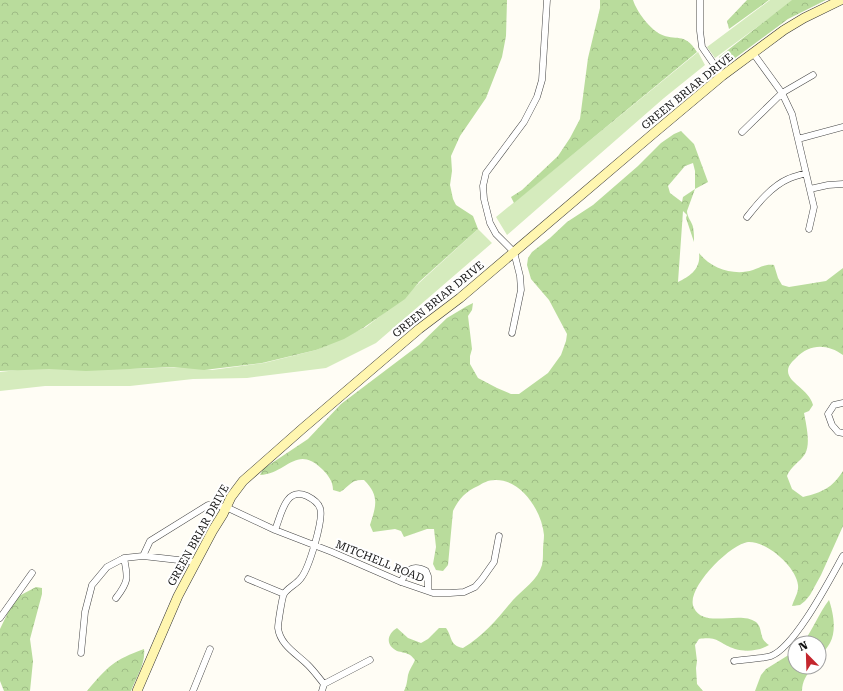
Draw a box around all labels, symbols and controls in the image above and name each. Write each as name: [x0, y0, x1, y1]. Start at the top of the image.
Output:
street label: GREEN BRIAR DRIVE: [639, 50, 736, 132]
street label: GREEN BRIAR DRIVE: [390, 258, 487, 340]
street label: GREEN BRIAR DRIVE: [165, 482, 232, 588]
street label: MITCHELL ROAD: [334, 538, 426, 585]
north arrow: [787, 635, 827, 675]
text: N: [797, 638, 810, 654]

